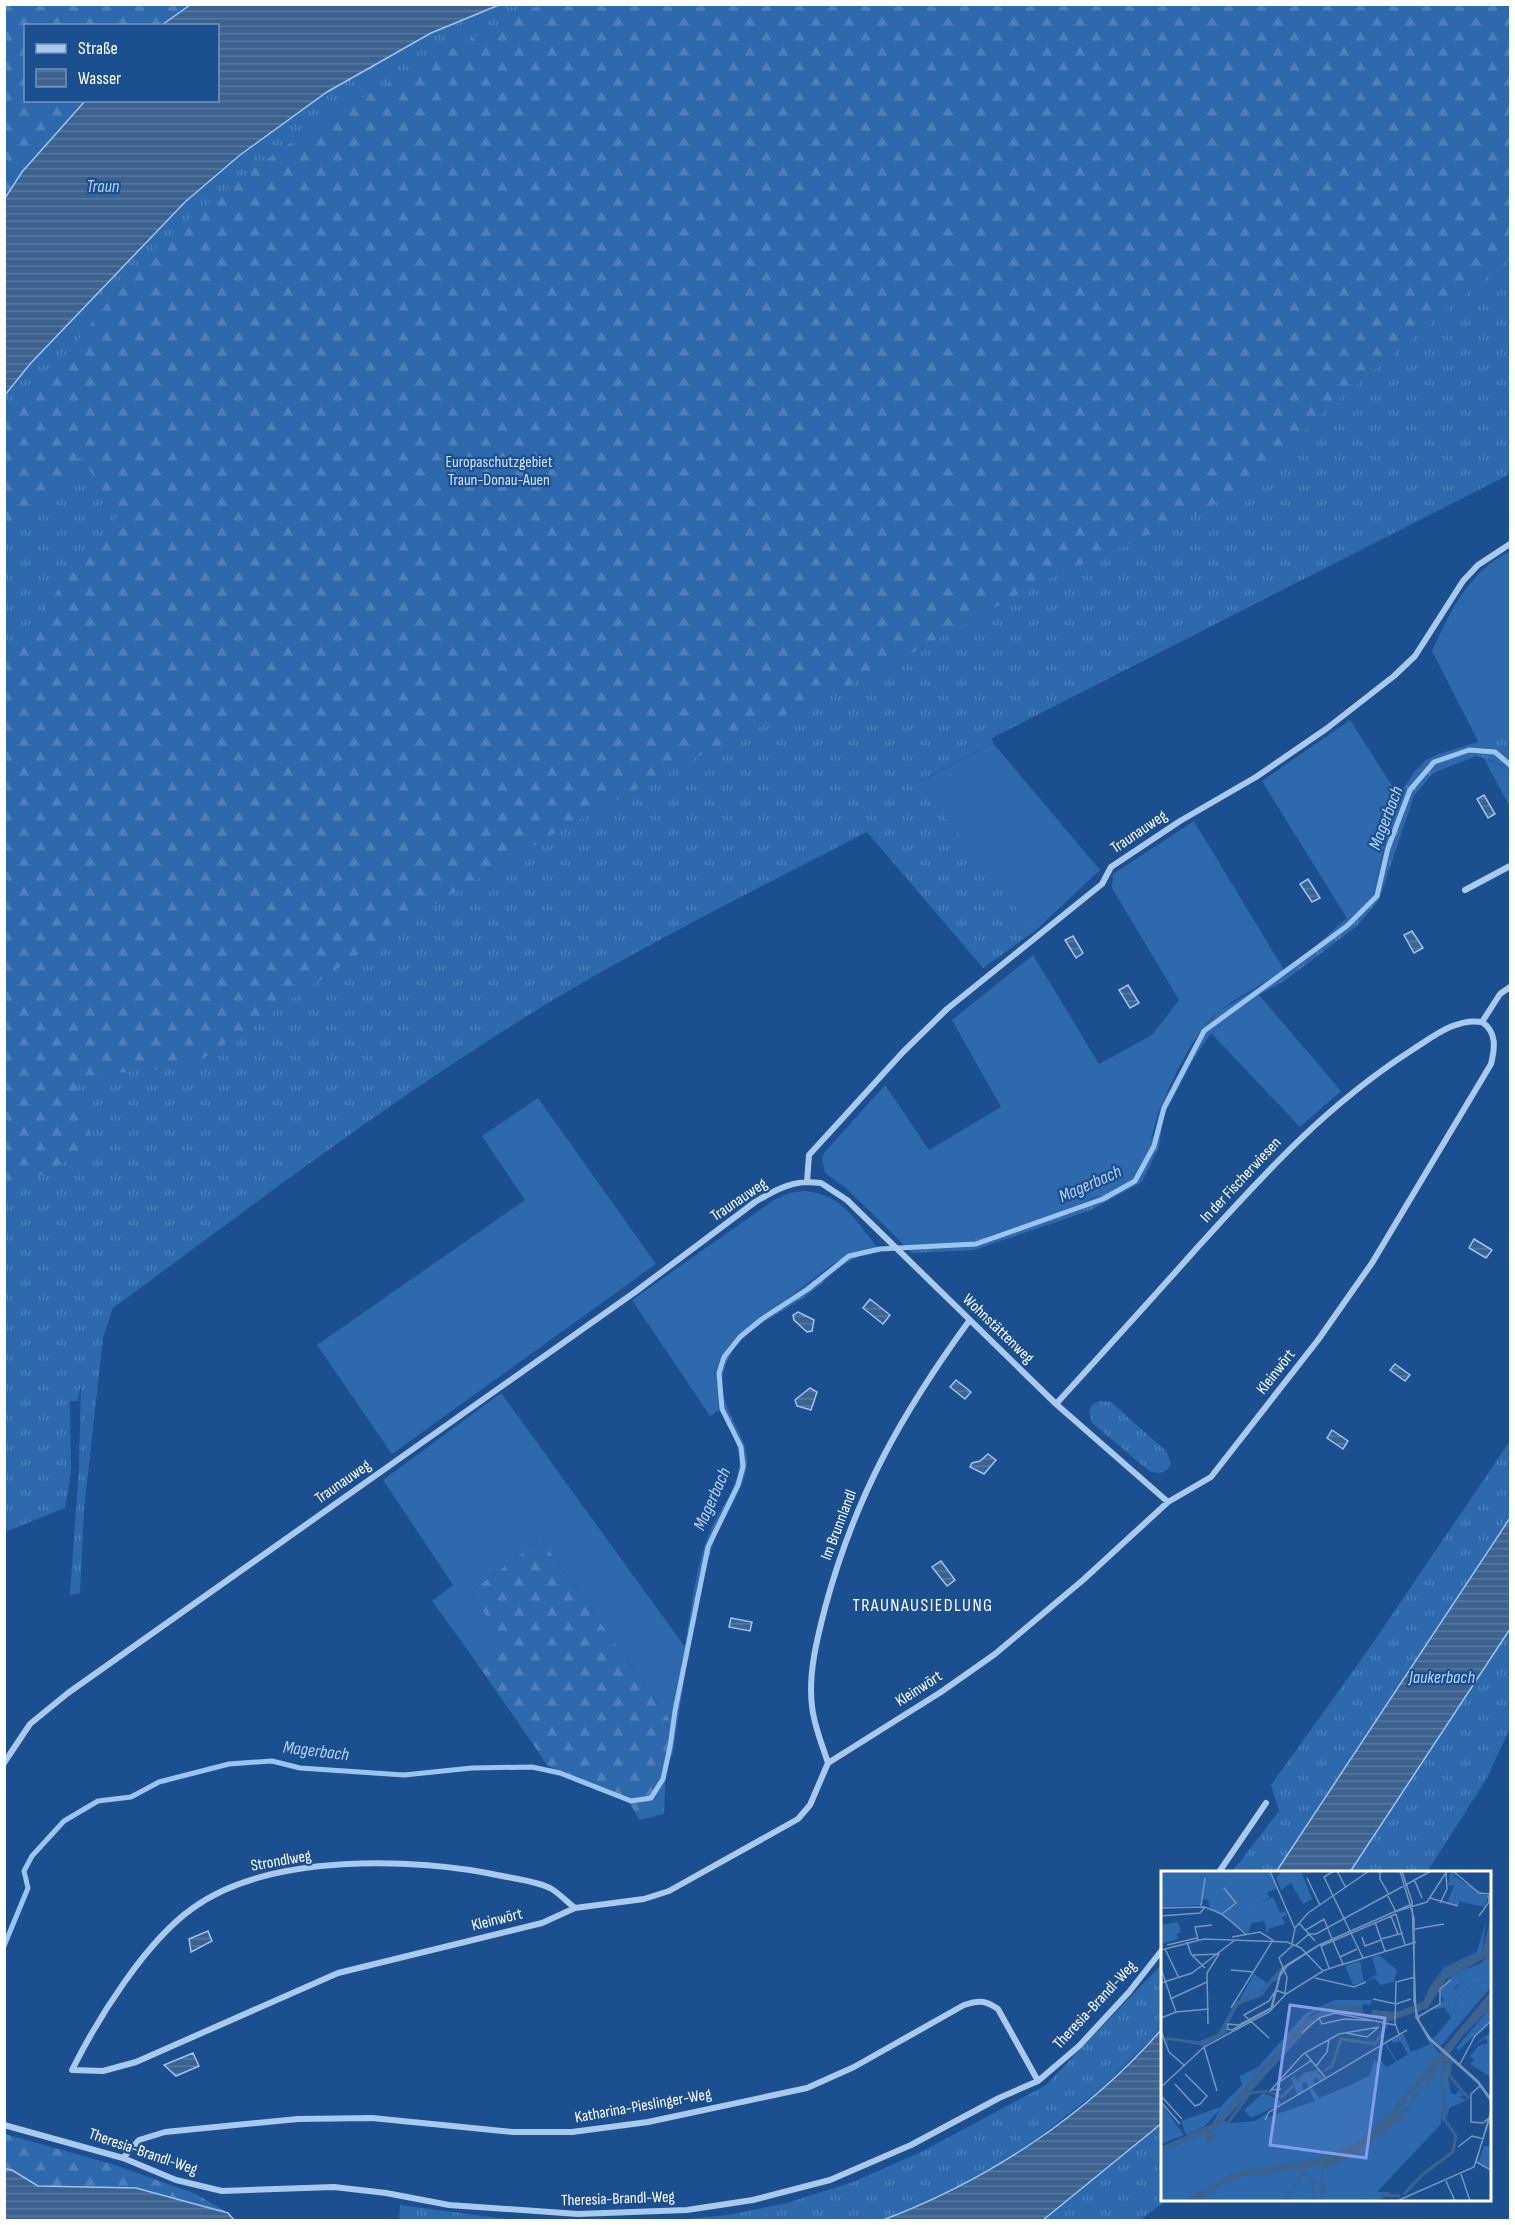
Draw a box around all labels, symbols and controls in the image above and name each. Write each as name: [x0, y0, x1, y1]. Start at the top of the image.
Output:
legend: [24, 24, 219, 102]
text: Straße: [78, 38, 118, 59]
text: Wasser: [78, 68, 121, 89]
water label: Traun: [87, 176, 120, 197]
park label: Europaschutzgebiet Traun-Donau-Auen: [445, 453, 553, 490]
water label: Magerbach: [1364, 783, 1408, 853]
street label: Traunauweg: [1107, 806, 1171, 858]
street label: In der Fischerwiesen: [1197, 1133, 1285, 1227]
water label: Magerbach: [1055, 1161, 1125, 1207]
street label: Traunauweg: [707, 1174, 771, 1226]
street label: Wohnstättenweg: [958, 1290, 1038, 1368]
street label: Kleinwört: [1253, 1346, 1299, 1398]
street label: Traunauweg: [311, 1456, 375, 1508]
water label: Magerbach: [689, 1464, 735, 1534]
street label: Im Brunnlandl: [817, 1487, 861, 1563]
district label: TRAUNAUSIEDLUNG: [852, 1595, 994, 1616]
street label: Kleinwört: [892, 1667, 946, 1711]
water label: Jaukerbach: [1408, 1667, 1475, 1688]
water label: Magerbach: [282, 1737, 351, 1766]
street label: Strondlweg: [249, 1846, 313, 1876]
inset map: [1161, 1871, 1491, 2201]
street label: Kleinwört: [470, 1904, 525, 1935]
street label: Theresia-Brandl-Weg: [1049, 1957, 1141, 2053]
street label: Katharina-Pieslinger-Weg: [573, 2085, 713, 2127]
street label: Theresia-Brandl-Weg: [86, 2125, 200, 2179]
street label: Theresia-Brandl-Weg: [561, 2188, 675, 2210]

